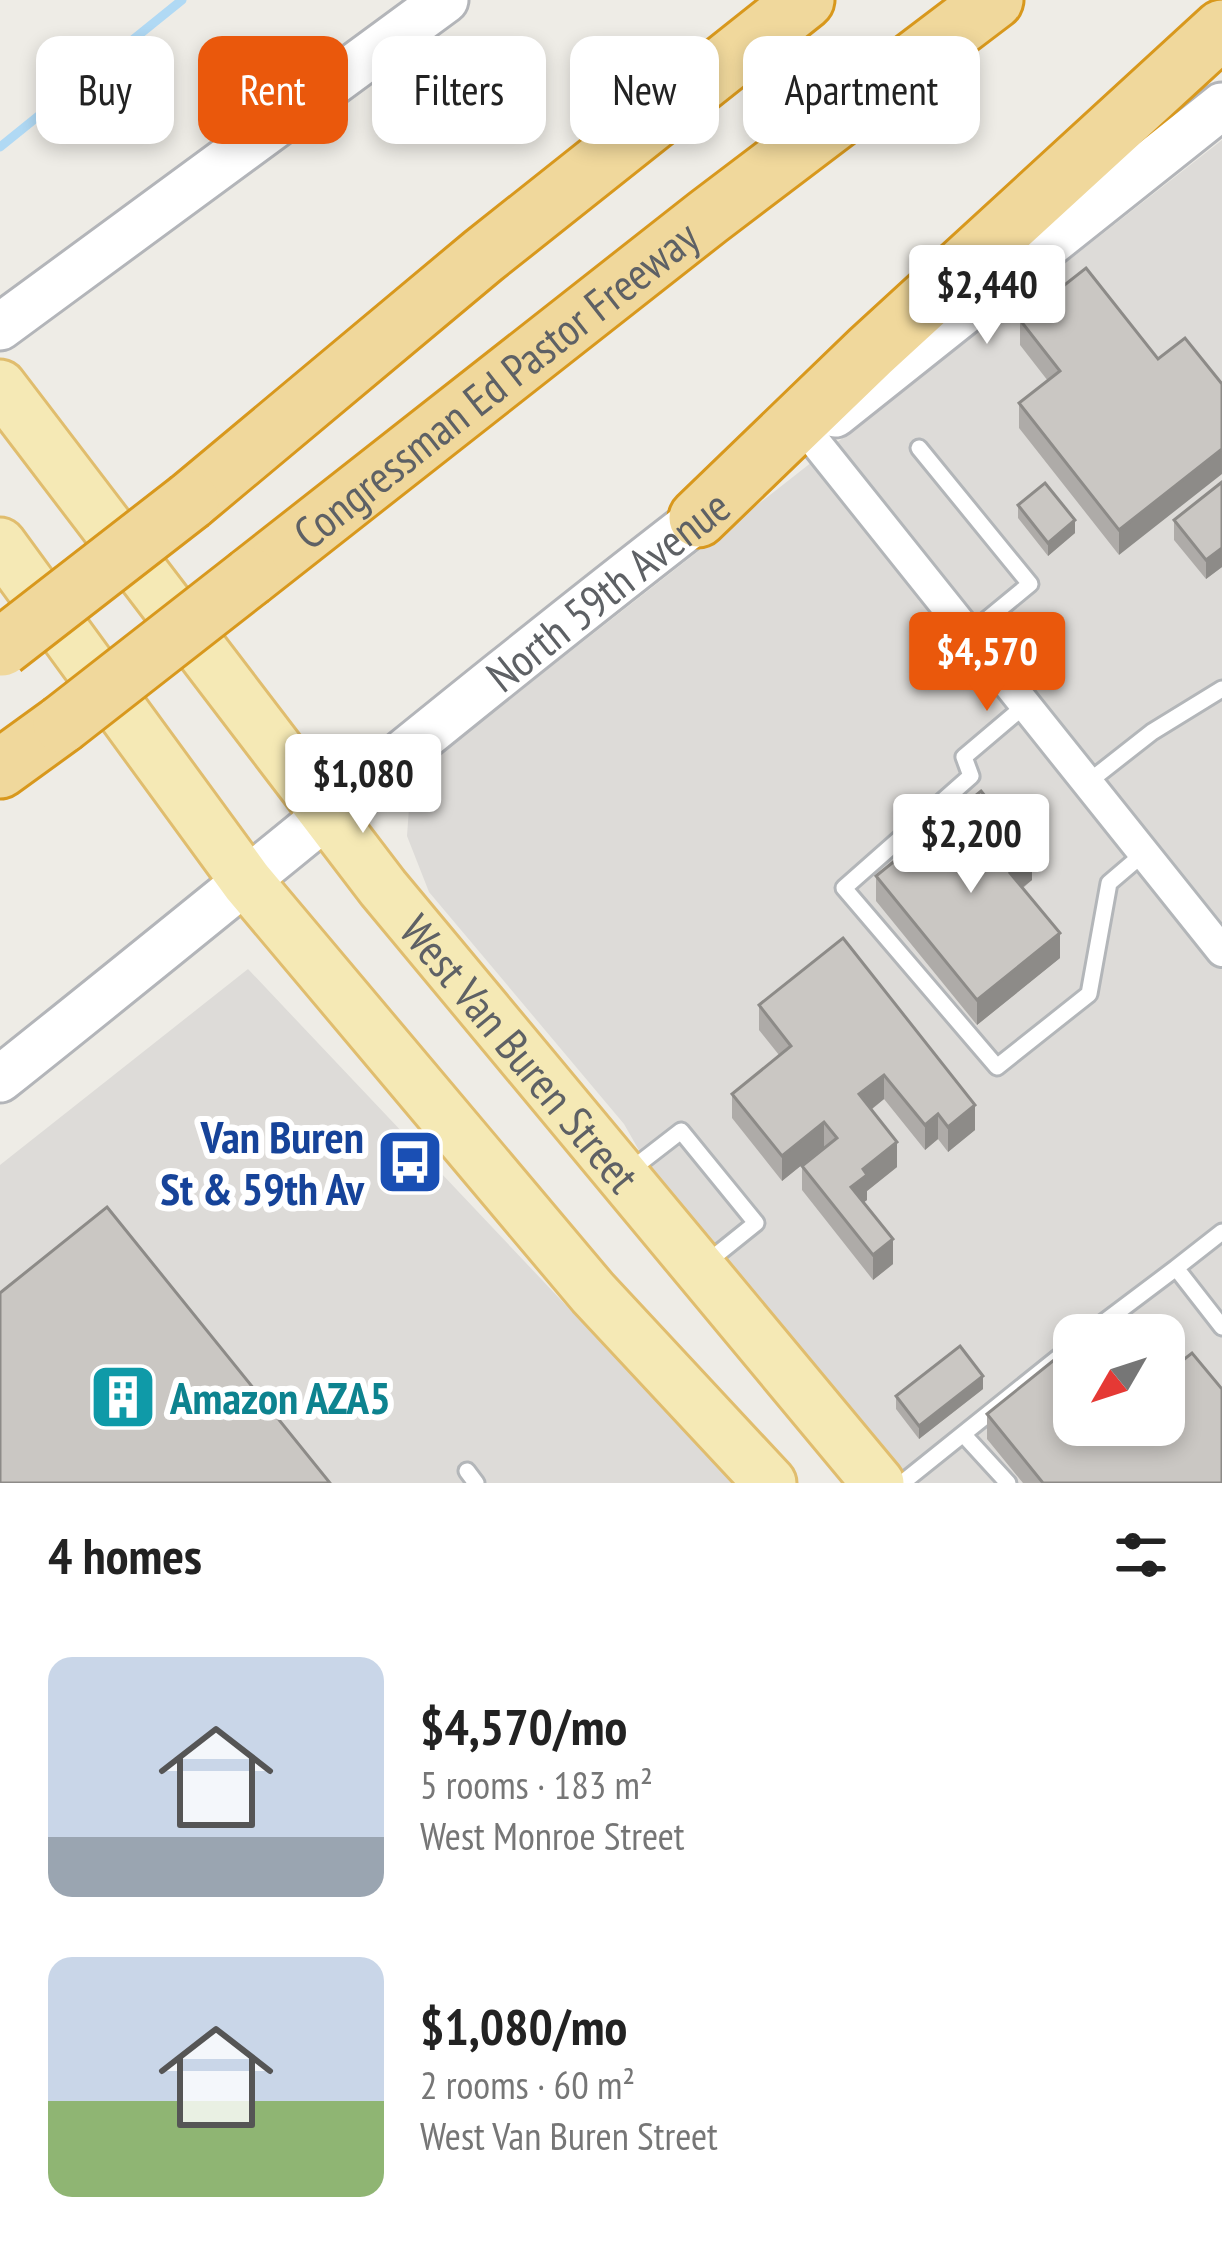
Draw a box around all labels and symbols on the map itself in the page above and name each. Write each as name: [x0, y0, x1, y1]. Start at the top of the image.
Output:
street label: Congressman Ed Pastor Freeway: [281, 207, 709, 561]
pin: $2,440: [889, 245, 1085, 347]
street label: North 59th Avenue: [474, 476, 741, 704]
pin: $4,570: [889, 612, 1085, 714]
pin: $1,080: [265, 734, 461, 836]
pin: $2,200: [873, 794, 1069, 896]
street label: West Van Buren Street: [388, 902, 653, 1204]
place label: Van Buren St & 59th Av: [160, 1107, 365, 1217]
bus stop icon: Van Buren St & 59th Av: [375, 1127, 445, 1197]
north arrow: [1053, 1314, 1185, 1446]
building icon: Amazon AZA5: [88, 1362, 158, 1432]
place label: Amazon AZA5: [169, 1368, 391, 1426]

